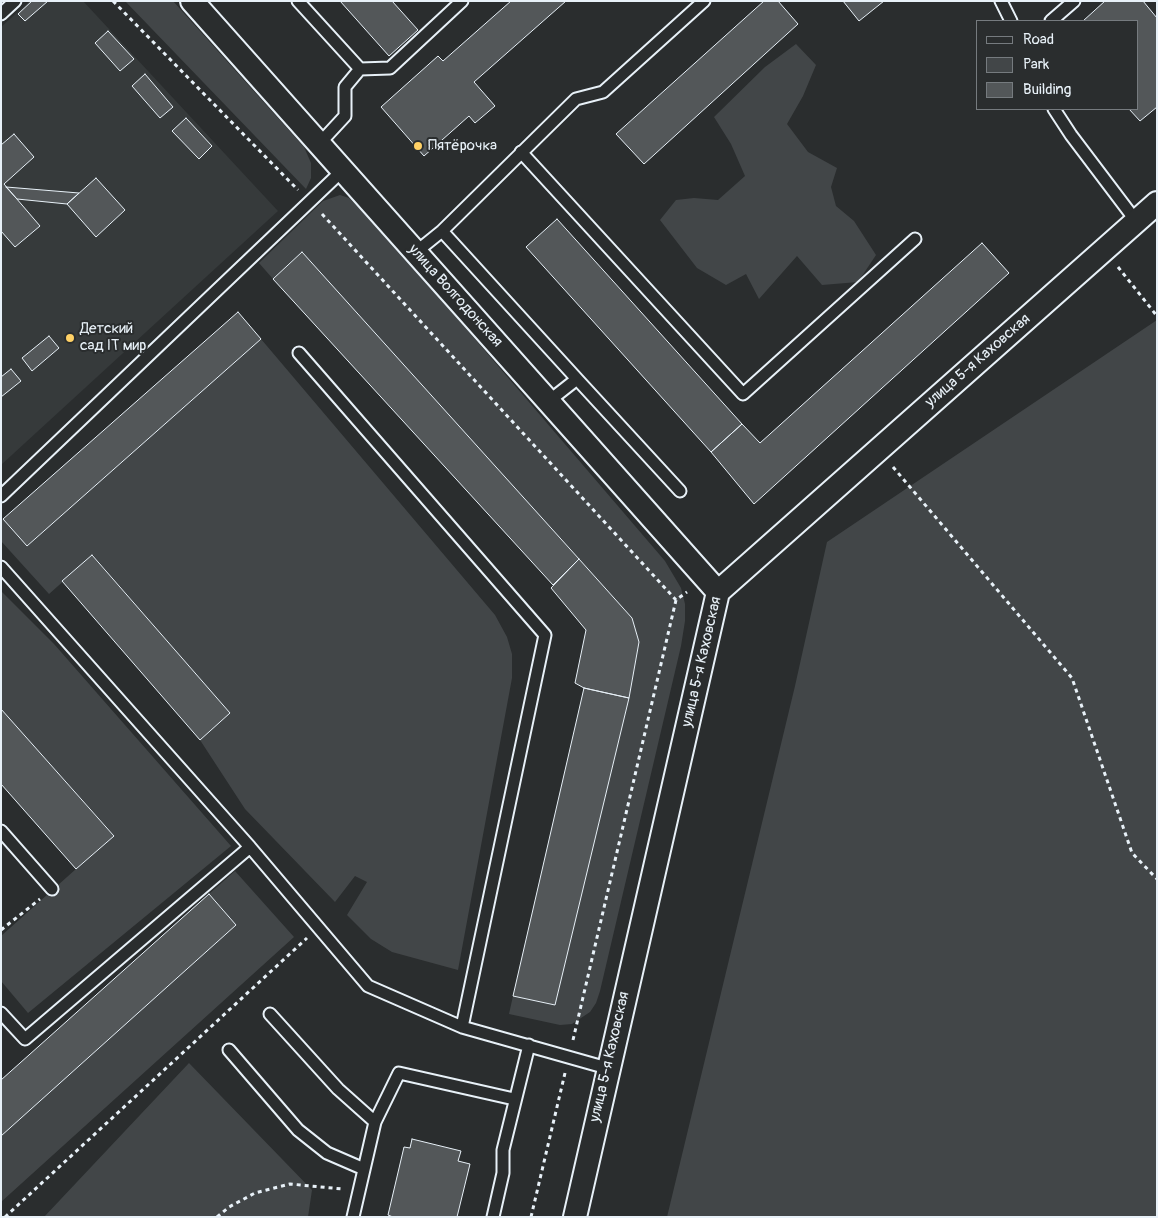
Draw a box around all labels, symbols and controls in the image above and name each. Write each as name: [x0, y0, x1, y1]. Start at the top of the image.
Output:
legend: [976, 20, 1138, 110]
text: Road: [1023, 30, 1054, 49]
text: Park: [1023, 55, 1049, 74]
text: Building: [1023, 80, 1071, 99]
place label: Пятёрочка: [428, 137, 497, 155]
marker: Пятёрочка: [412, 140, 424, 152]
street label: улица Волгодонская: [404, 241, 506, 351]
street label: улица 5-я Каховская: [922, 310, 1034, 412]
place label: Детский сад IT мир: [80, 320, 146, 355]
marker: Детский сад IT мир: [64, 332, 76, 344]
street label: улица 5-я Каховская: [678, 595, 726, 729]
street label: улица 5-я Каховская: [586, 990, 634, 1124]

